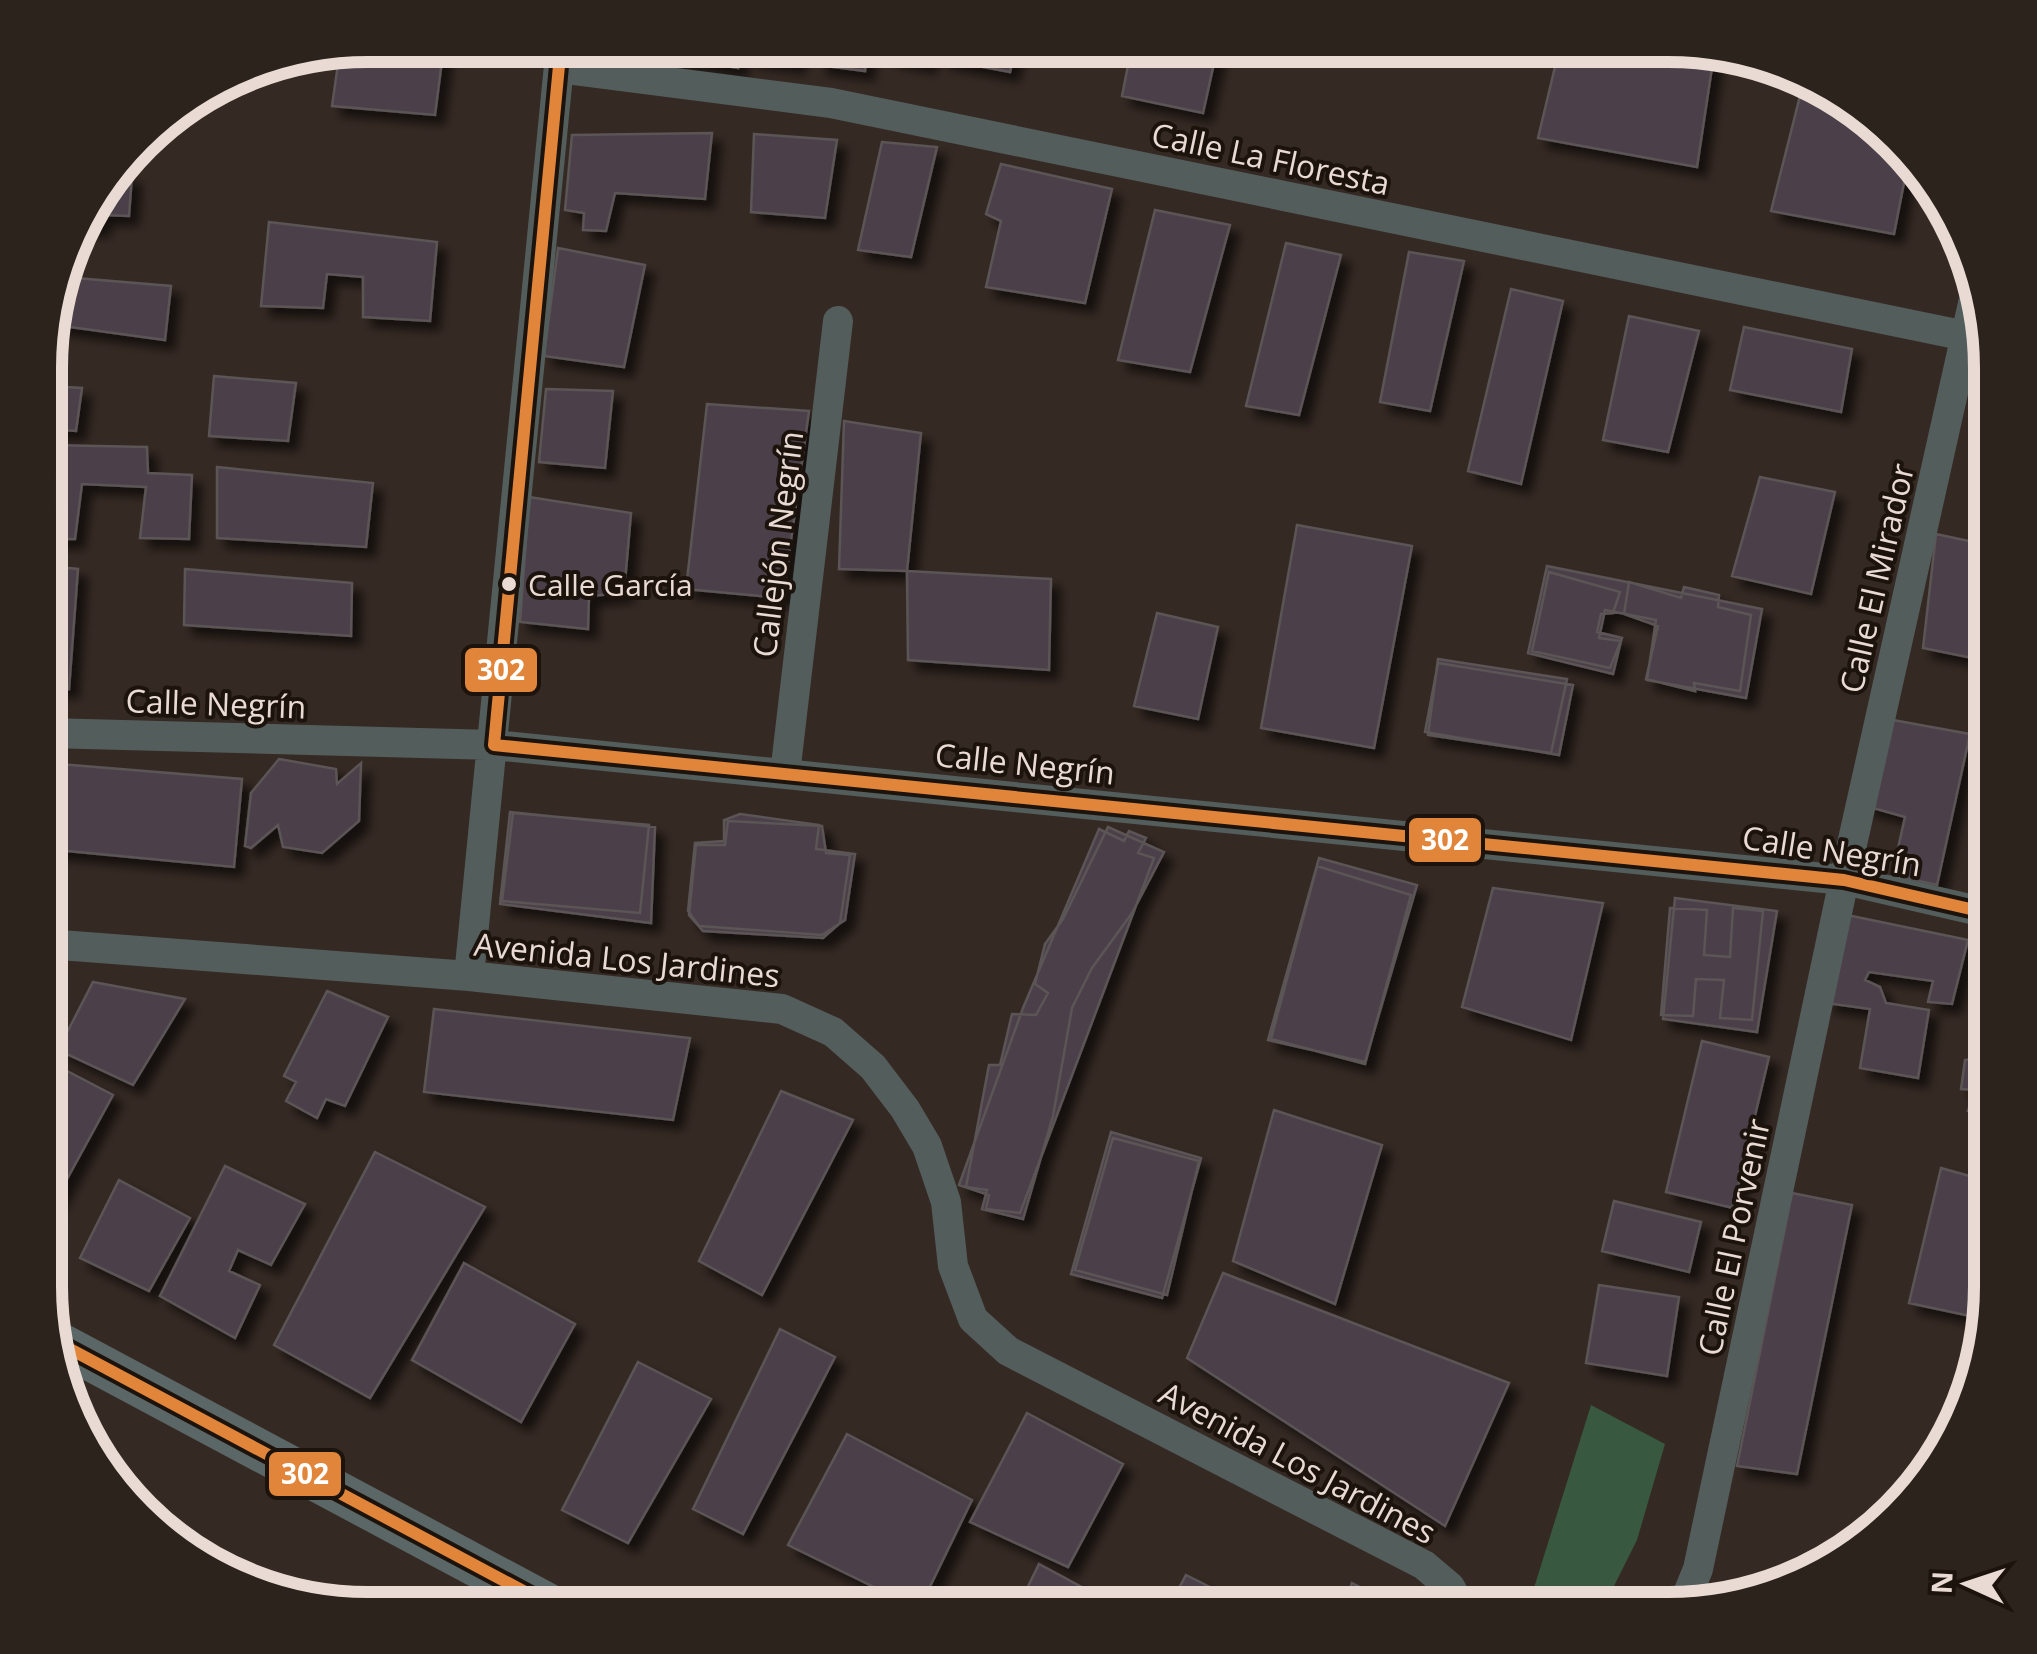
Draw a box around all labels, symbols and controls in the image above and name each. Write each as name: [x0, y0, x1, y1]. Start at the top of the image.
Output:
street label: Calle La Floresta: [1148, 112, 1394, 204]
street label: Callejón Negrín: [742, 428, 812, 660]
street label: Calle El Mirador: [1829, 459, 1923, 697]
place label: Calle García: [528, 564, 693, 605]
marker: Calle García: [499, 574, 519, 594]
line badge: 302: [463, 646, 539, 694]
text: 302: [477, 650, 525, 688]
street label: Calle Negrín: [125, 678, 307, 728]
street label: Calle Negrín: [933, 732, 1117, 794]
street label: Calle Negrín: [1739, 815, 1925, 885]
line badge: 302: [1407, 816, 1483, 864]
text: 302: [1421, 820, 1469, 858]
street label: Avenida Los Jardines: [472, 922, 782, 996]
street label: Calle El Porvenir: [1687, 1115, 1779, 1359]
street label: Avenida Los Jardines: [1152, 1371, 1444, 1553]
line badge: 302: [267, 1450, 343, 1498]
text: 302: [281, 1454, 329, 1492]
north arrow: [1917, 1534, 2017, 1634]
text: N: [1921, 1570, 1961, 1595]

